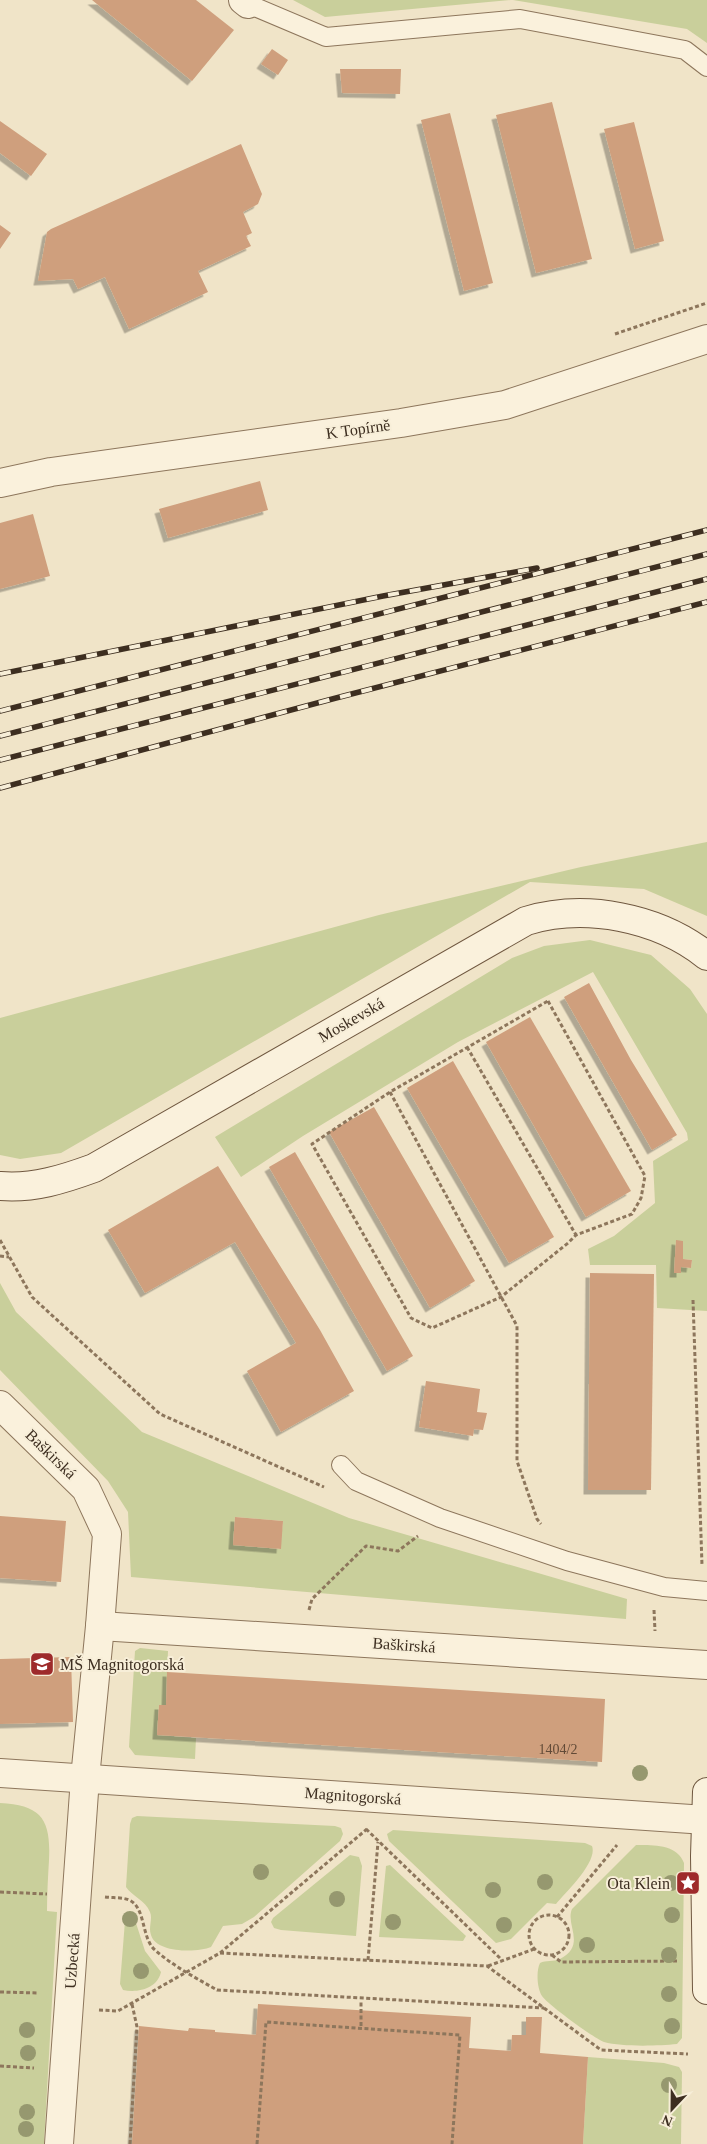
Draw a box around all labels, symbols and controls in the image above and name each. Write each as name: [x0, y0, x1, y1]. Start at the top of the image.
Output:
street label: K Topírně: [325, 416, 391, 443]
street label: Moskevská: [315, 994, 387, 1046]
street label: Baškirská: [22, 1426, 80, 1482]
street label: Baškirská: [372, 1634, 436, 1656]
school or university icon: MŠ Magnitogorská: [29, 1651, 55, 1677]
place label: MŠ Magnitogorská: [60, 1655, 184, 1674]
house number: 1404/2: [539, 1742, 577, 1757]
street label: Magnitogorská: [304, 1784, 402, 1809]
place icon: Ota Klein: [675, 1870, 701, 1896]
place label: Ota Klein: [607, 1875, 670, 1892]
street label: Uzbecká: [62, 1932, 82, 1990]
north arrow: [647, 2084, 697, 2134]
text: N: [660, 2112, 675, 2129]

